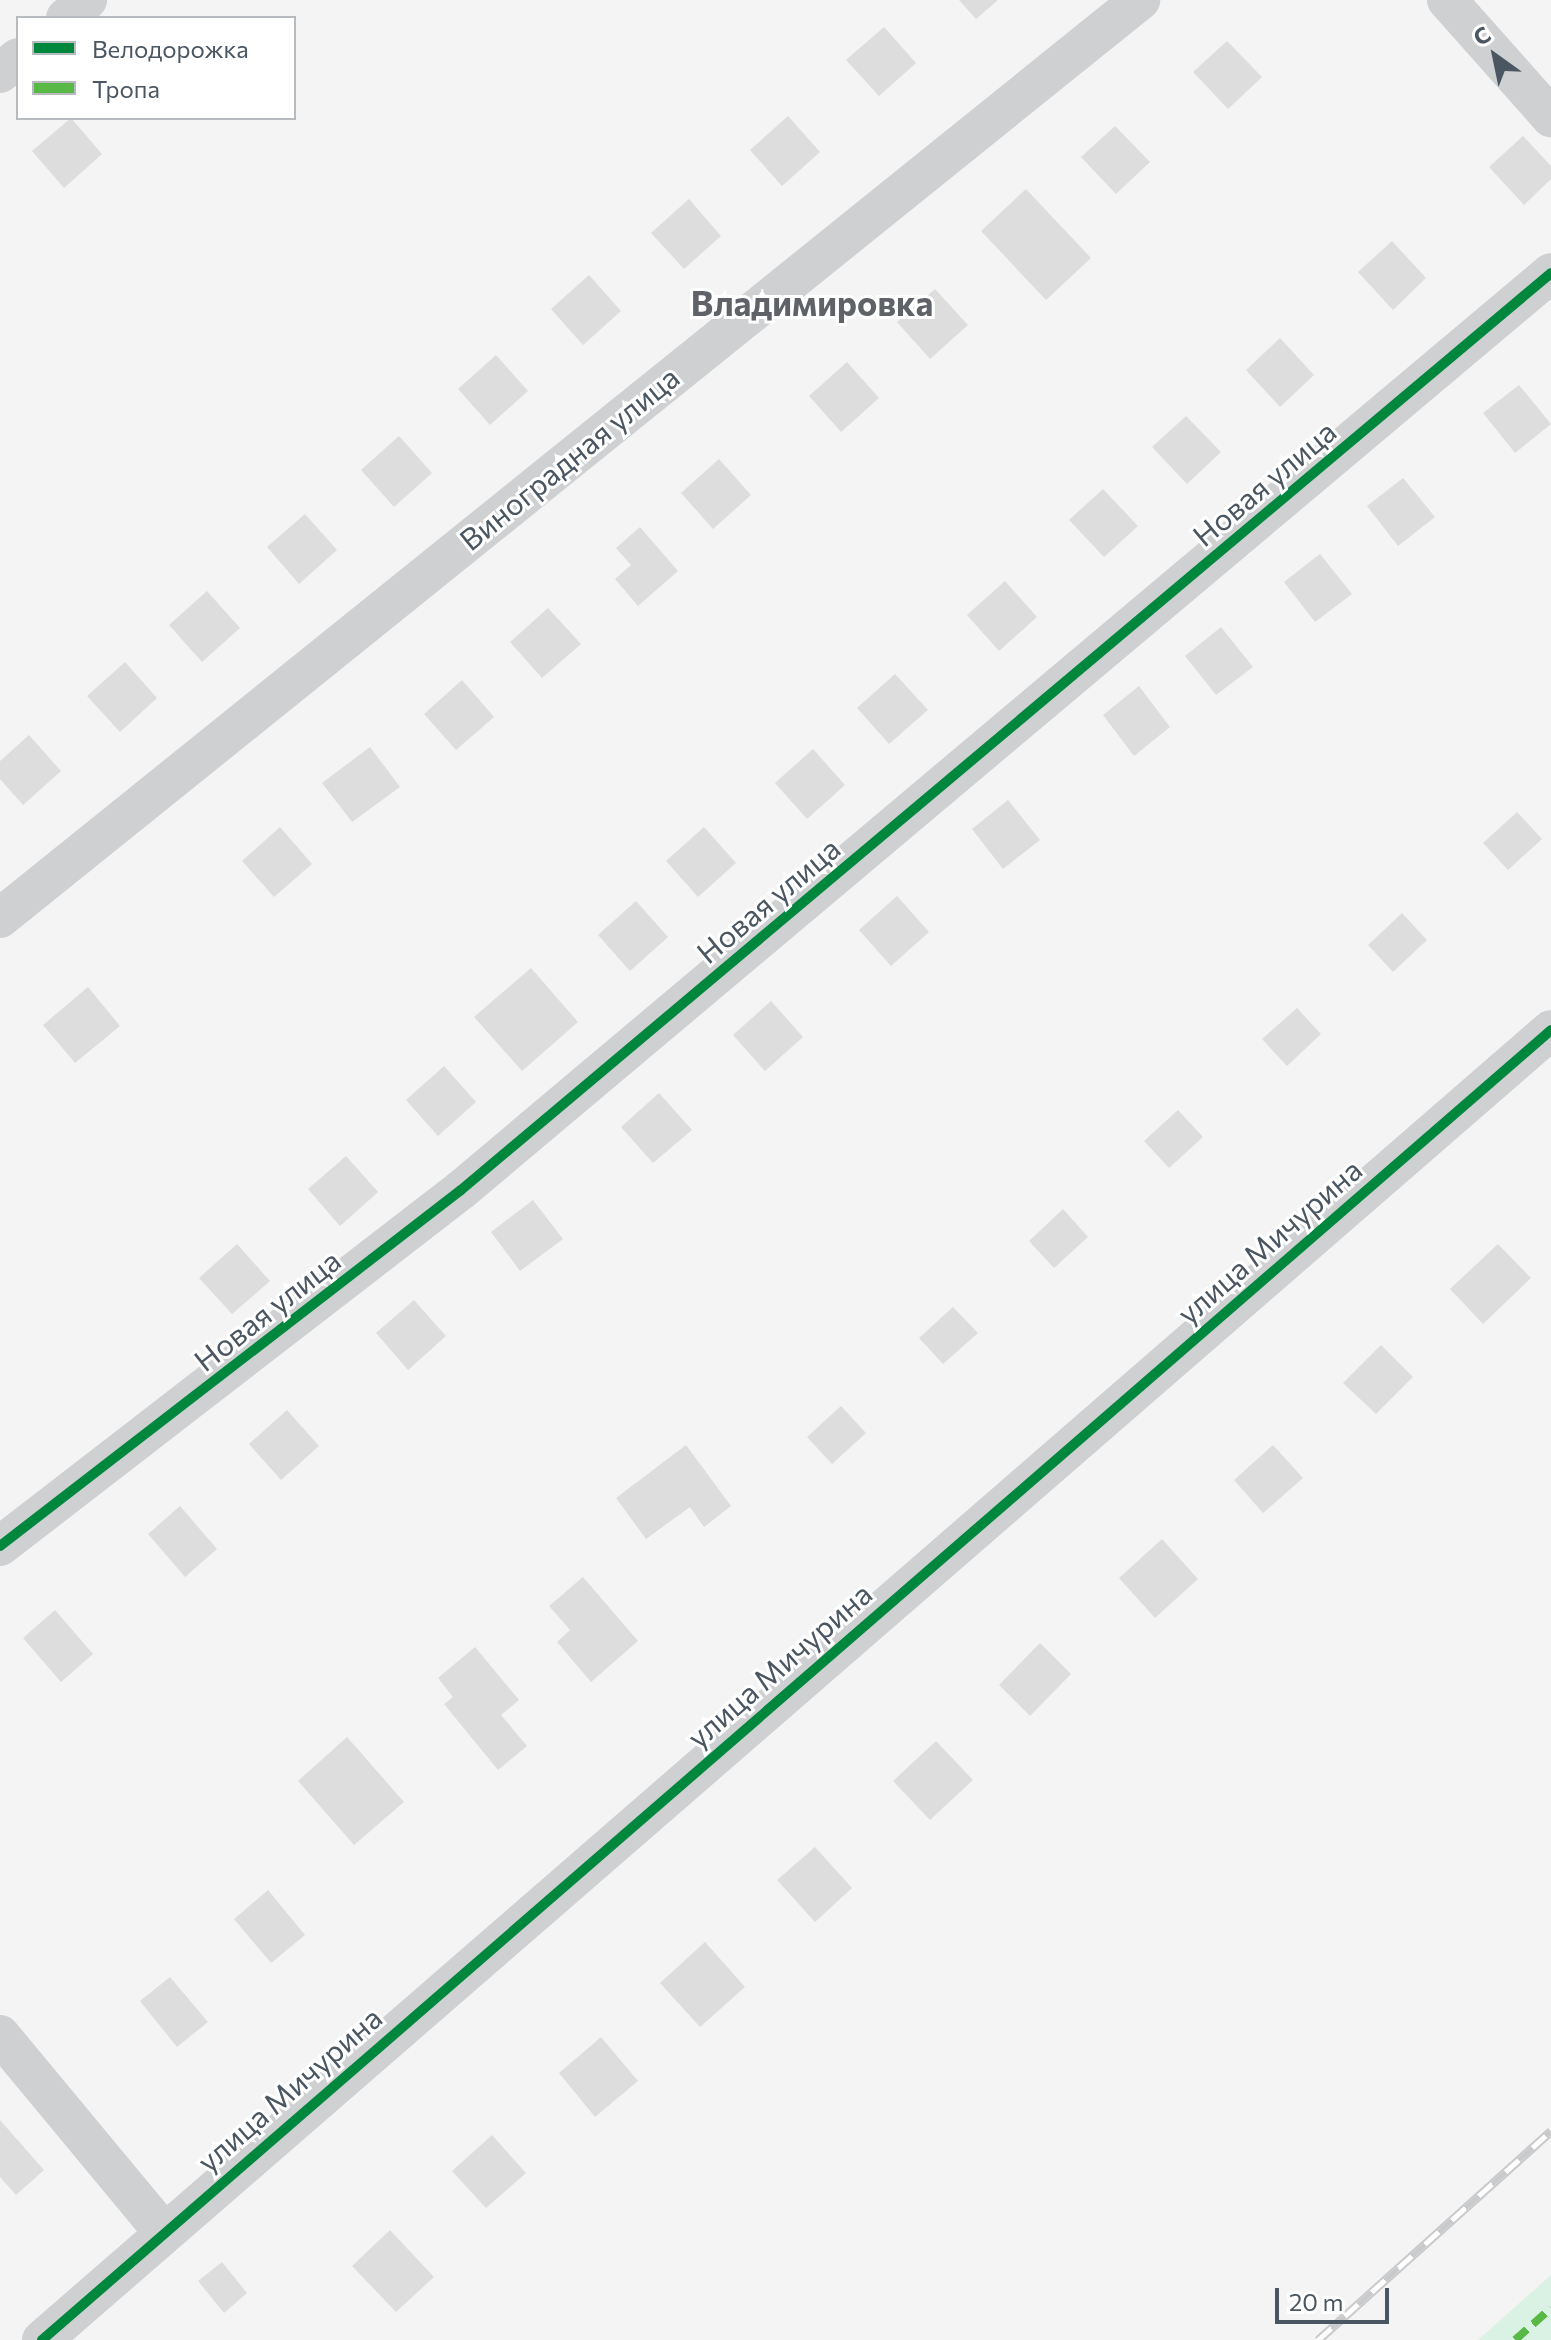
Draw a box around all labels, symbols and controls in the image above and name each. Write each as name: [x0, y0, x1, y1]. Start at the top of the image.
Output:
legend: [16, 16, 296, 120]
north arrow: [1455, 16, 1535, 96]
text: С: [1468, 20, 1495, 51]
text: Велодорожка: [92, 34, 249, 63]
text: Тропа: [92, 74, 160, 103]
district label: Владимировка: [691, 283, 933, 323]
street label: Виноградная улица: [452, 359, 686, 557]
street label: Новая улица: [1185, 413, 1343, 553]
street label: Новая улица: [689, 830, 847, 970]
street label: улица Мичурина: [1169, 1151, 1369, 1331]
street label: Новая улица: [187, 1242, 347, 1378]
street label: улица Мичурина: [679, 1575, 879, 1755]
street label: улица Мичурина: [189, 1999, 389, 2179]
scale bar: [1279, 2272, 1393, 2322]
text: 20 m: [1289, 2287, 1343, 2316]

